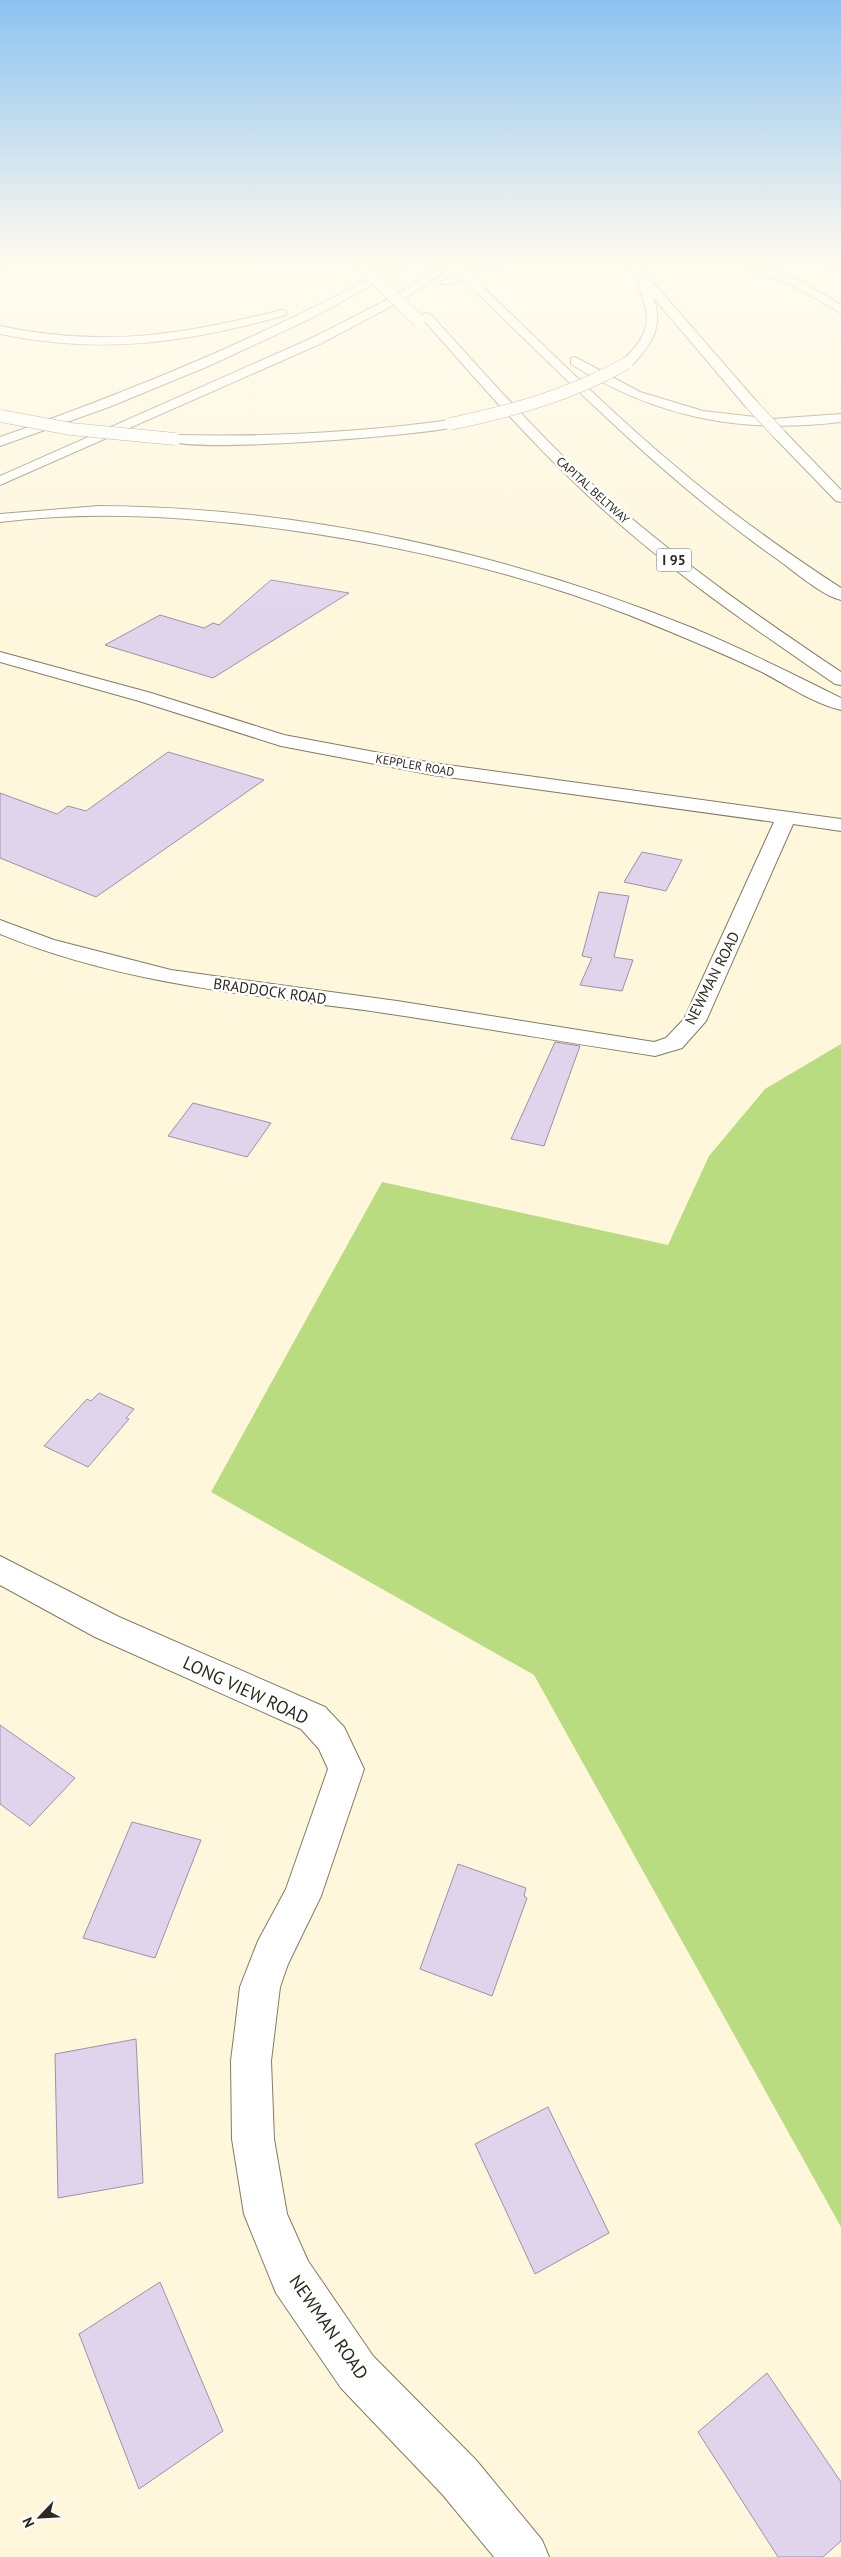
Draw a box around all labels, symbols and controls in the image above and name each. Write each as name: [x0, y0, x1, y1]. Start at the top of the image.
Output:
street label: CAPITAL BELTWAY: [553, 453, 633, 527]
road number: I 95: [656, 548, 692, 572]
street label: KEPPLER ROAD: [375, 751, 456, 779]
street label: NEWMAN ROAD: [680, 928, 744, 1028]
street label: BRADDOCK ROAD: [212, 974, 328, 1008]
street label: LONG VIEW ROAD: [179, 1651, 313, 1729]
street label: NEWMAN ROAD: [284, 2270, 374, 2384]
north arrow: [15, 2492, 65, 2542]
text: N: [18, 2515, 38, 2530]

